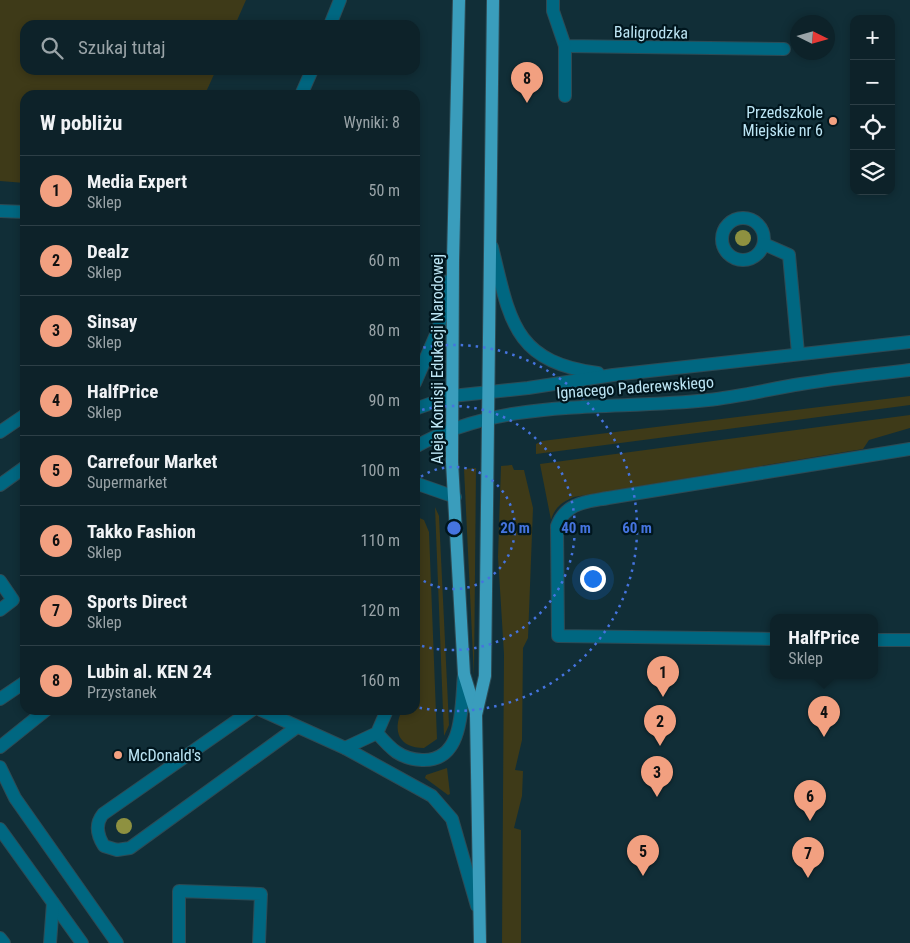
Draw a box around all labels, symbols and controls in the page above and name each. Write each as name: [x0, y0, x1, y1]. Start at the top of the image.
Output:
north arrow: [790, 15, 835, 60]
map controls: [850, 15, 895, 195]
button: +: [850, 15, 895, 60]
search box: [20, 20, 420, 75]
street label: Baligrodzka: [614, 22, 688, 43]
icon: search: [38, 34, 66, 62]
text: Szukaj tutaj: [78, 36, 165, 59]
button: −: [850, 60, 895, 105]
pin: 8: [511, 62, 543, 103]
place label: Przedszkole Miejskie nr 6: [743, 103, 823, 140]
button: locate: [850, 105, 895, 150]
text: W pobliżu: [40, 111, 122, 135]
text: Wyniki: 8: [344, 113, 400, 132]
marker: Przedszkole Miejskie nr 6: [827, 115, 839, 127]
button: layers: [850, 150, 895, 195]
text: Media Expert: [87, 170, 187, 193]
text: 1: [52, 181, 60, 200]
text: 50 m: [368, 181, 400, 200]
text: Sklep: [87, 193, 122, 212]
text: Dealz: [87, 240, 129, 263]
text: 2: [52, 251, 60, 270]
text: 60 m: [368, 251, 400, 270]
street label: Aleja Komisji Edukacji Narodowej: [428, 254, 447, 464]
text: Sklep: [87, 263, 122, 282]
text: Sinsay: [87, 310, 137, 333]
text: 3: [52, 321, 60, 340]
text: 80 m: [368, 321, 400, 340]
text: Sklep: [87, 333, 122, 352]
street label: Ignacego Paderewskiego: [556, 373, 714, 402]
text: HalfPrice: [87, 380, 158, 403]
text: 4: [52, 391, 60, 410]
text: 90 m: [368, 391, 400, 410]
text: Sklep: [87, 403, 122, 422]
text: Carrefour Market: [87, 450, 217, 473]
text: 5: [52, 461, 60, 480]
text: 100 m: [361, 461, 400, 480]
text: Supermarket: [87, 473, 167, 492]
centre of rings: [445, 519, 463, 537]
text: 20 m: [500, 519, 530, 537]
text: 40 m: [561, 519, 591, 537]
text: 60 m: [622, 519, 652, 537]
text: Takko Fashion: [87, 520, 196, 543]
text: 6: [52, 531, 60, 550]
text: 110 m: [361, 531, 400, 550]
text: Sklep: [87, 543, 122, 562]
your location: [580, 566, 606, 592]
text: Sports Direct: [87, 590, 187, 613]
text: 7: [52, 601, 60, 620]
text: 120 m: [361, 601, 400, 620]
text: Sklep: [87, 613, 122, 632]
popup: [770, 614, 878, 679]
text: HalfPrice: [788, 626, 860, 649]
text: Sklep: [788, 649, 823, 668]
pin: 1: [647, 656, 679, 697]
text: Lubin al. KEN 24: [87, 660, 212, 683]
text: 8: [52, 671, 60, 690]
text: 160 m: [361, 671, 400, 690]
text: Przystanek: [87, 683, 157, 702]
pin: 4: [808, 696, 840, 737]
pin: 2: [644, 705, 676, 746]
place label: McDonald's: [128, 746, 201, 765]
marker: McDonald's: [112, 749, 124, 761]
pin: 3: [641, 756, 673, 797]
pin: 6: [794, 780, 826, 821]
pin: 5: [627, 835, 659, 876]
pin: 7: [792, 837, 824, 878]

